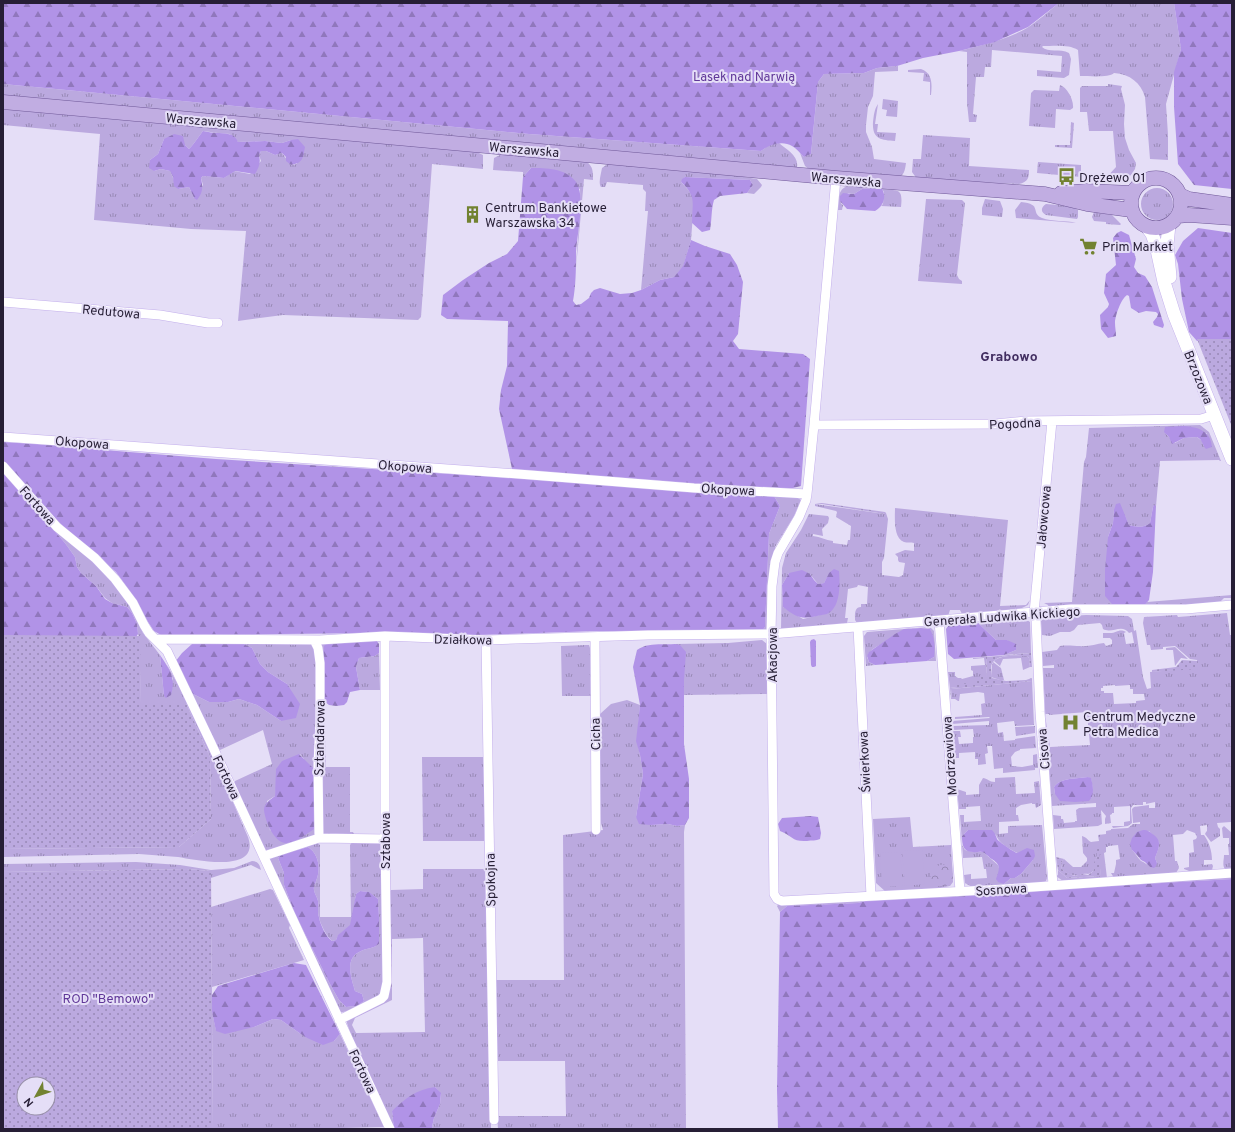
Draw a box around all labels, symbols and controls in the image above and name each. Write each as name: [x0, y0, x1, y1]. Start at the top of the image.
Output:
park label: Lasek nad Narwią: [693, 70, 795, 86]
street label: Warszawska: [165, 111, 237, 133]
street label: Warszawska: [488, 140, 560, 162]
bus stop icon: Drężewo 01: [1056, 167, 1076, 187]
street label: Warszawska: [810, 170, 882, 192]
place label: Drężewo 01: [1079, 171, 1145, 187]
place label: Centrum Bankietowe Warszawska 34: [485, 201, 607, 232]
building icon: Centrum Bankietowe Warszawska 34: [462, 204, 482, 224]
supermarket icon: Prim Market: [1079, 236, 1099, 256]
place label: Prim Market: [1102, 240, 1173, 256]
street label: Redutowa: [81, 302, 140, 323]
district label: Grabowo: [980, 349, 1038, 366]
street label: Brzozowa: [1179, 349, 1215, 407]
street label: Pogodna: [989, 416, 1041, 434]
street label: Okopowa: [54, 434, 109, 454]
street label: Okopowa: [377, 458, 432, 478]
street label: Okopowa: [701, 482, 755, 500]
street label: Fortowa: [15, 484, 58, 529]
street label: Jałowcowa: [1034, 485, 1056, 549]
street label: Generała Ludwika Kickiego: [923, 605, 1081, 631]
street label: Akacjowa: [766, 627, 782, 683]
street label: Działkowa: [434, 632, 492, 650]
street label: Sztandarowa: [312, 700, 330, 776]
place label: Centrum Medyczne Petra Medica: [1083, 710, 1196, 741]
hospital icon: Centrum Medyczne Petra Medica: [1060, 713, 1080, 733]
street label: Modrzewiowa: [940, 716, 962, 796]
street label: Cicha: [589, 718, 605, 750]
street label: Cisowa: [1035, 728, 1055, 770]
street label: Świerkowa: [854, 731, 876, 793]
street label: Fortowa: [208, 753, 242, 802]
street label: Sztabowa: [379, 813, 395, 869]
street label: Spokojna: [484, 853, 500, 907]
street label: Sosnowa: [975, 881, 1027, 901]
park label: ROD "Bemowo": [63, 992, 154, 1008]
street label: Fortowa: [344, 1047, 378, 1096]
north arrow: [16, 1076, 56, 1116]
text: N: [21, 1094, 37, 1109]

